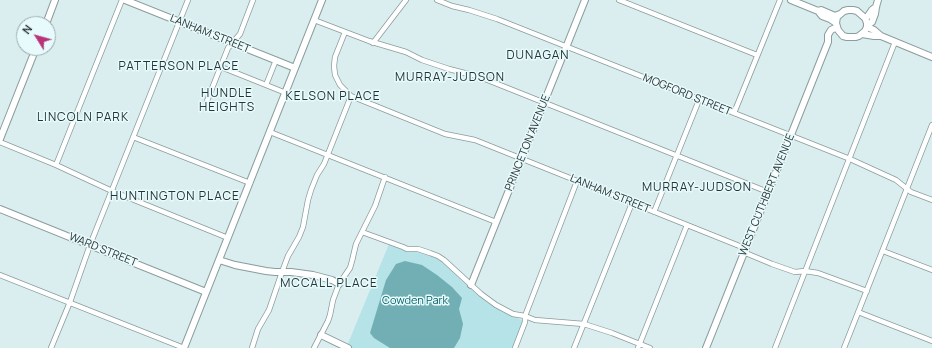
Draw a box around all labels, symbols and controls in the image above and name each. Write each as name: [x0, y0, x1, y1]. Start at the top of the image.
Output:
street label: LANHAM STREET: [168, 12, 252, 56]
north arrow: [16, 16, 56, 56]
text: N: [18, 21, 35, 37]
district label: DUNAGAN: [506, 49, 570, 63]
district label: PATTERSON PLACE: [119, 60, 239, 74]
district label: MURRAY-JUDSON: [394, 71, 506, 85]
street label: MOGFORD STREET: [641, 71, 733, 119]
district label: HUNDLE HEIGHTS: [199, 87, 255, 115]
district label: KELSON PLACE: [286, 90, 380, 104]
street label: PRINCETON AVENUE: [503, 93, 553, 193]
district label: LINCOLN PARK: [37, 111, 129, 125]
street label: WEST CUTHBERT AVENUE: [736, 132, 798, 258]
street label: LANHAM STREET: [568, 172, 652, 216]
district label: MURRAY-JUDSON: [641, 181, 753, 195]
district label: HUNTINGTON PLACE: [110, 190, 240, 204]
street label: WARD STREET: [67, 230, 139, 270]
district label: MCCALL PLACE: [280, 277, 378, 291]
park label: Cowden Park: [382, 294, 448, 308]

